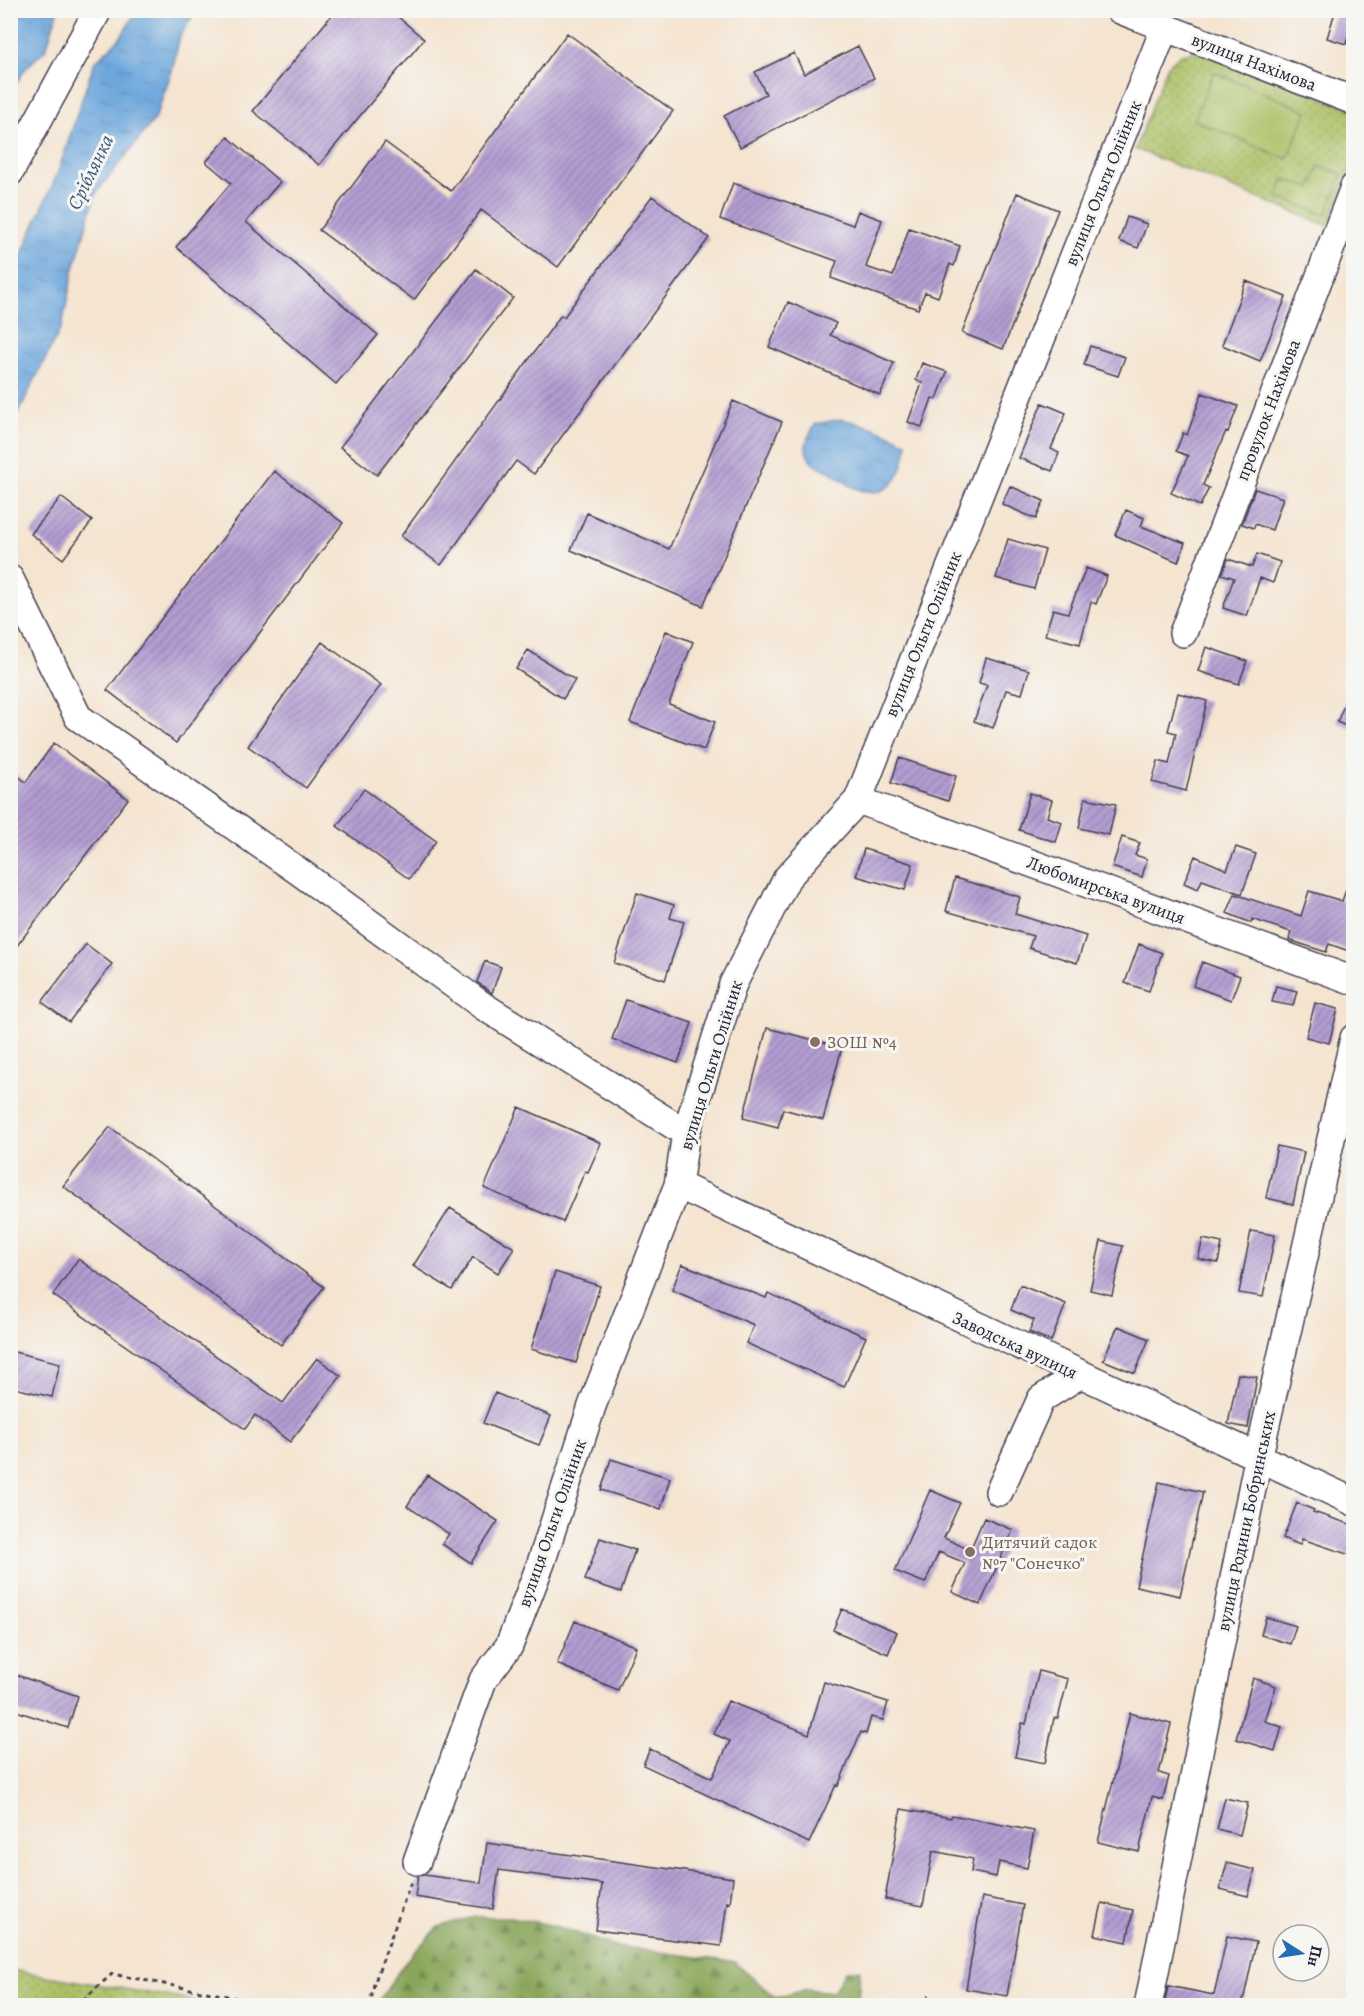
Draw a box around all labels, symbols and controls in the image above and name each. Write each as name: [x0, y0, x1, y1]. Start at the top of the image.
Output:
street label: вулиця Нахімова: [1188, 27, 1321, 97]
street label: вулиця Ольги Олійник: [1059, 97, 1147, 269]
water label: Сріблянка: [61, 130, 120, 214]
street label: провулок Нахімова: [1230, 335, 1306, 484]
street label: вулиця Ольги Олійник: [879, 548, 967, 720]
street label: Любомирська вулиця: [1024, 850, 1188, 930]
street label: вулиця Ольги Олійник: [674, 977, 748, 1153]
place label: ЗОШ №4: [827, 1030, 897, 1054]
marker: ЗОШ №4: [808, 1035, 822, 1049]
street label: Заводська вулиця: [948, 1305, 1082, 1385]
street label: вулиця Родини Бобринських: [1211, 1408, 1281, 1633]
street label: вулиця Ольги Олійник: [512, 1436, 592, 1610]
place label: Дитячий садок №7 "Сонечко": [982, 1530, 1097, 1575]
marker: Дитячий садок №7 "Сонечко": [963, 1545, 977, 1559]
north arrow: [1271, 1923, 1331, 1983]
text: Пн: [1302, 1943, 1328, 1968]

